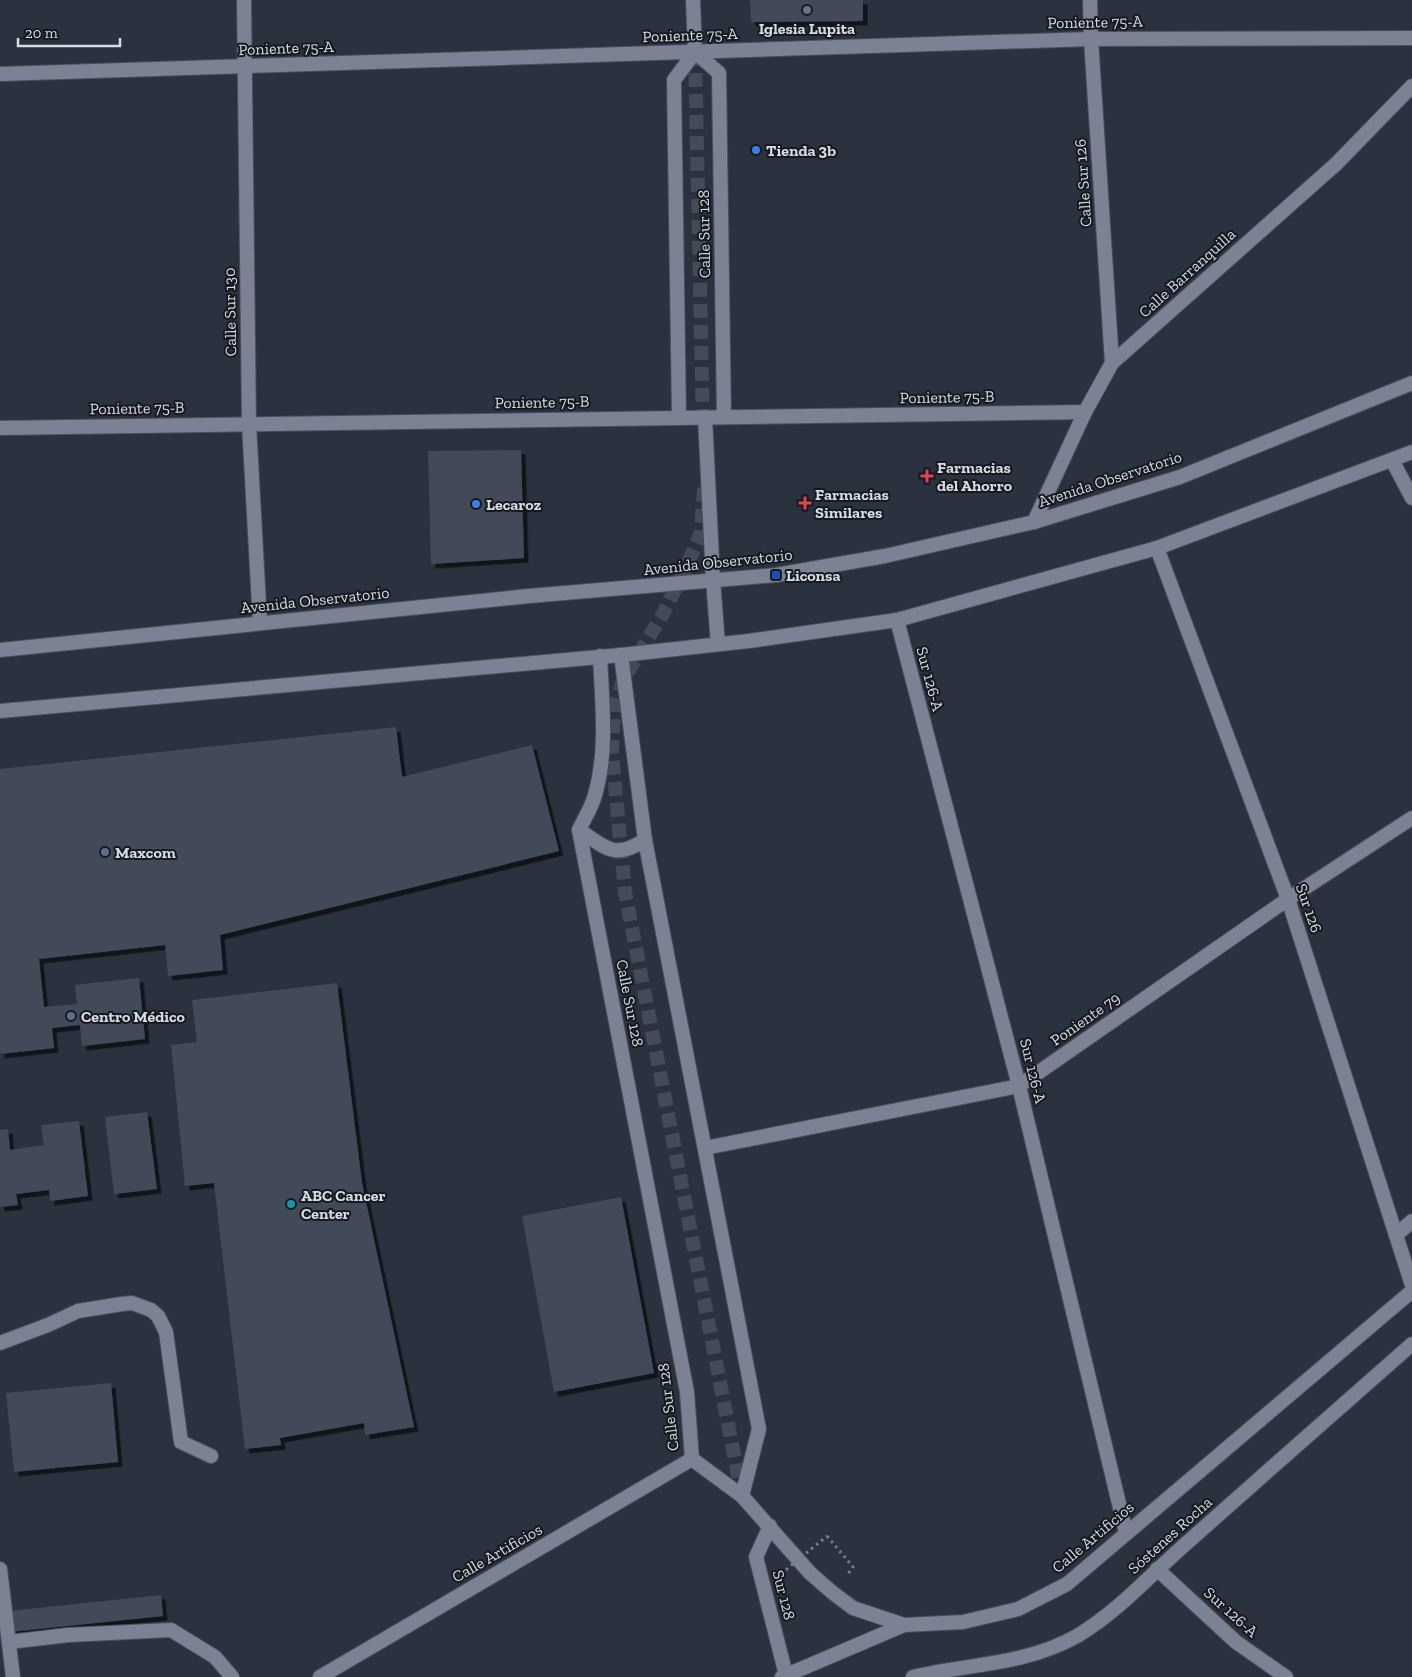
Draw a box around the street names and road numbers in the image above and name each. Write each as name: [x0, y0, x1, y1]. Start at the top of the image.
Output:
street label: Poniente 75-A: [1047, 12, 1143, 32]
street label: Poniente 75-A: [642, 24, 739, 46]
street label: Poniente 75-A: [238, 37, 335, 59]
street label: Calle Sur 126: [1070, 138, 1096, 228]
street label: Calle Sur 128: [694, 190, 714, 278]
street label: Calle Barranquilla: [1135, 224, 1240, 321]
street label: Calle Sur 130: [220, 268, 240, 356]
street label: Poniente 75-B: [899, 387, 995, 407]
street label: Poniente 75-B: [494, 392, 590, 412]
street label: Poniente 75-B: [89, 398, 185, 418]
street label: Avenida Observatorio: [1036, 447, 1184, 511]
street label: Avenida Observatorio: [643, 545, 793, 579]
street label: Avenida Observatorio: [240, 583, 390, 617]
street label: Sur 126-A: [912, 645, 948, 714]
street label: Sur 126: [1292, 881, 1326, 935]
street label: Calle Sur 128: [612, 958, 648, 1048]
street label: Poniente 79: [1047, 988, 1123, 1050]
street label: Sur 126-A: [1016, 1037, 1050, 1106]
street label: Calle Sur 128: [653, 1362, 683, 1452]
street label: Sóstenes Rocha: [1124, 1492, 1216, 1578]
street label: Calle Artificios: [1048, 1497, 1138, 1577]
street label: Calle Artificios: [449, 1520, 545, 1586]
street label: Sur 128: [769, 1568, 799, 1622]
street label: Sur 126-A: [1200, 1583, 1262, 1642]

